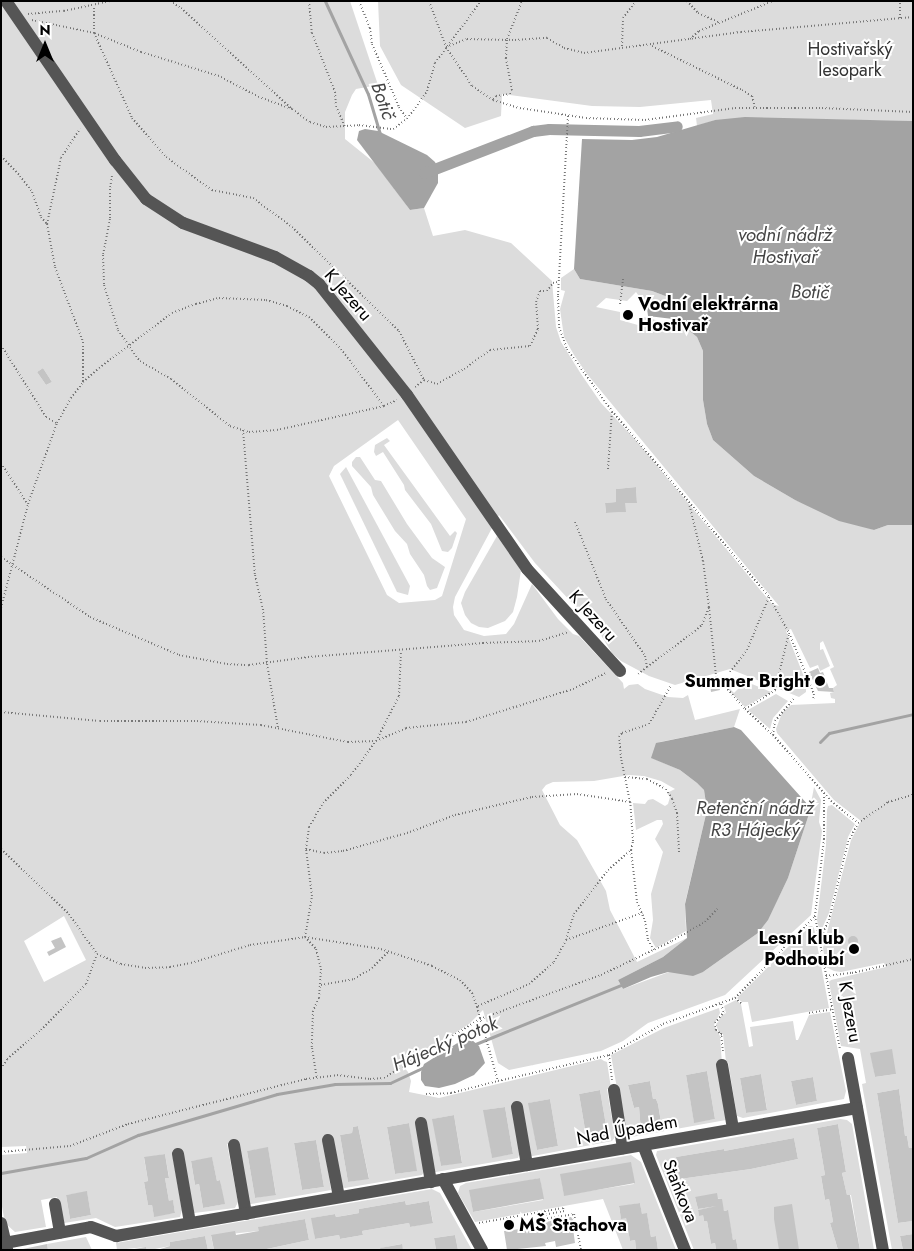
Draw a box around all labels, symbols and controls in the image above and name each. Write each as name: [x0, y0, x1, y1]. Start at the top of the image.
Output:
north arrow: [20, 20, 70, 70]
text: N: [39, 20, 51, 40]
park label: Hostivařský lesopark: [807, 39, 893, 82]
water label: Botič: [366, 79, 400, 123]
water label: vodní nádrž Hostivař: [738, 224, 832, 268]
street label: K Jezeru: [320, 265, 376, 325]
water label: Botič: [791, 280, 829, 304]
place label: Vodní elektrárna Hostivař: [638, 294, 778, 336]
marker: Vodní elektrárna Hostivař: [622, 309, 634, 321]
street label: K Jezeru: [564, 586, 622, 646]
place label: Summer Bright: [685, 670, 810, 692]
marker: Summer Bright: [814, 675, 826, 687]
water label: Retenční nádrž R3 Hájecký: [696, 797, 814, 841]
place label: Lesní klub Podhoubí: [759, 928, 844, 971]
marker: Lesní klub Podhoubí: [848, 943, 860, 955]
street label: K Jezeru: [834, 980, 866, 1044]
water label: Hájecký potok: [389, 1012, 501, 1076]
street label: Nad Úpadem: [575, 1111, 679, 1149]
street label: Staňkova: [658, 1156, 702, 1226]
place label: MŠ Stachova: [519, 1214, 627, 1236]
marker: MŠ Stachova: [503, 1219, 515, 1231]

